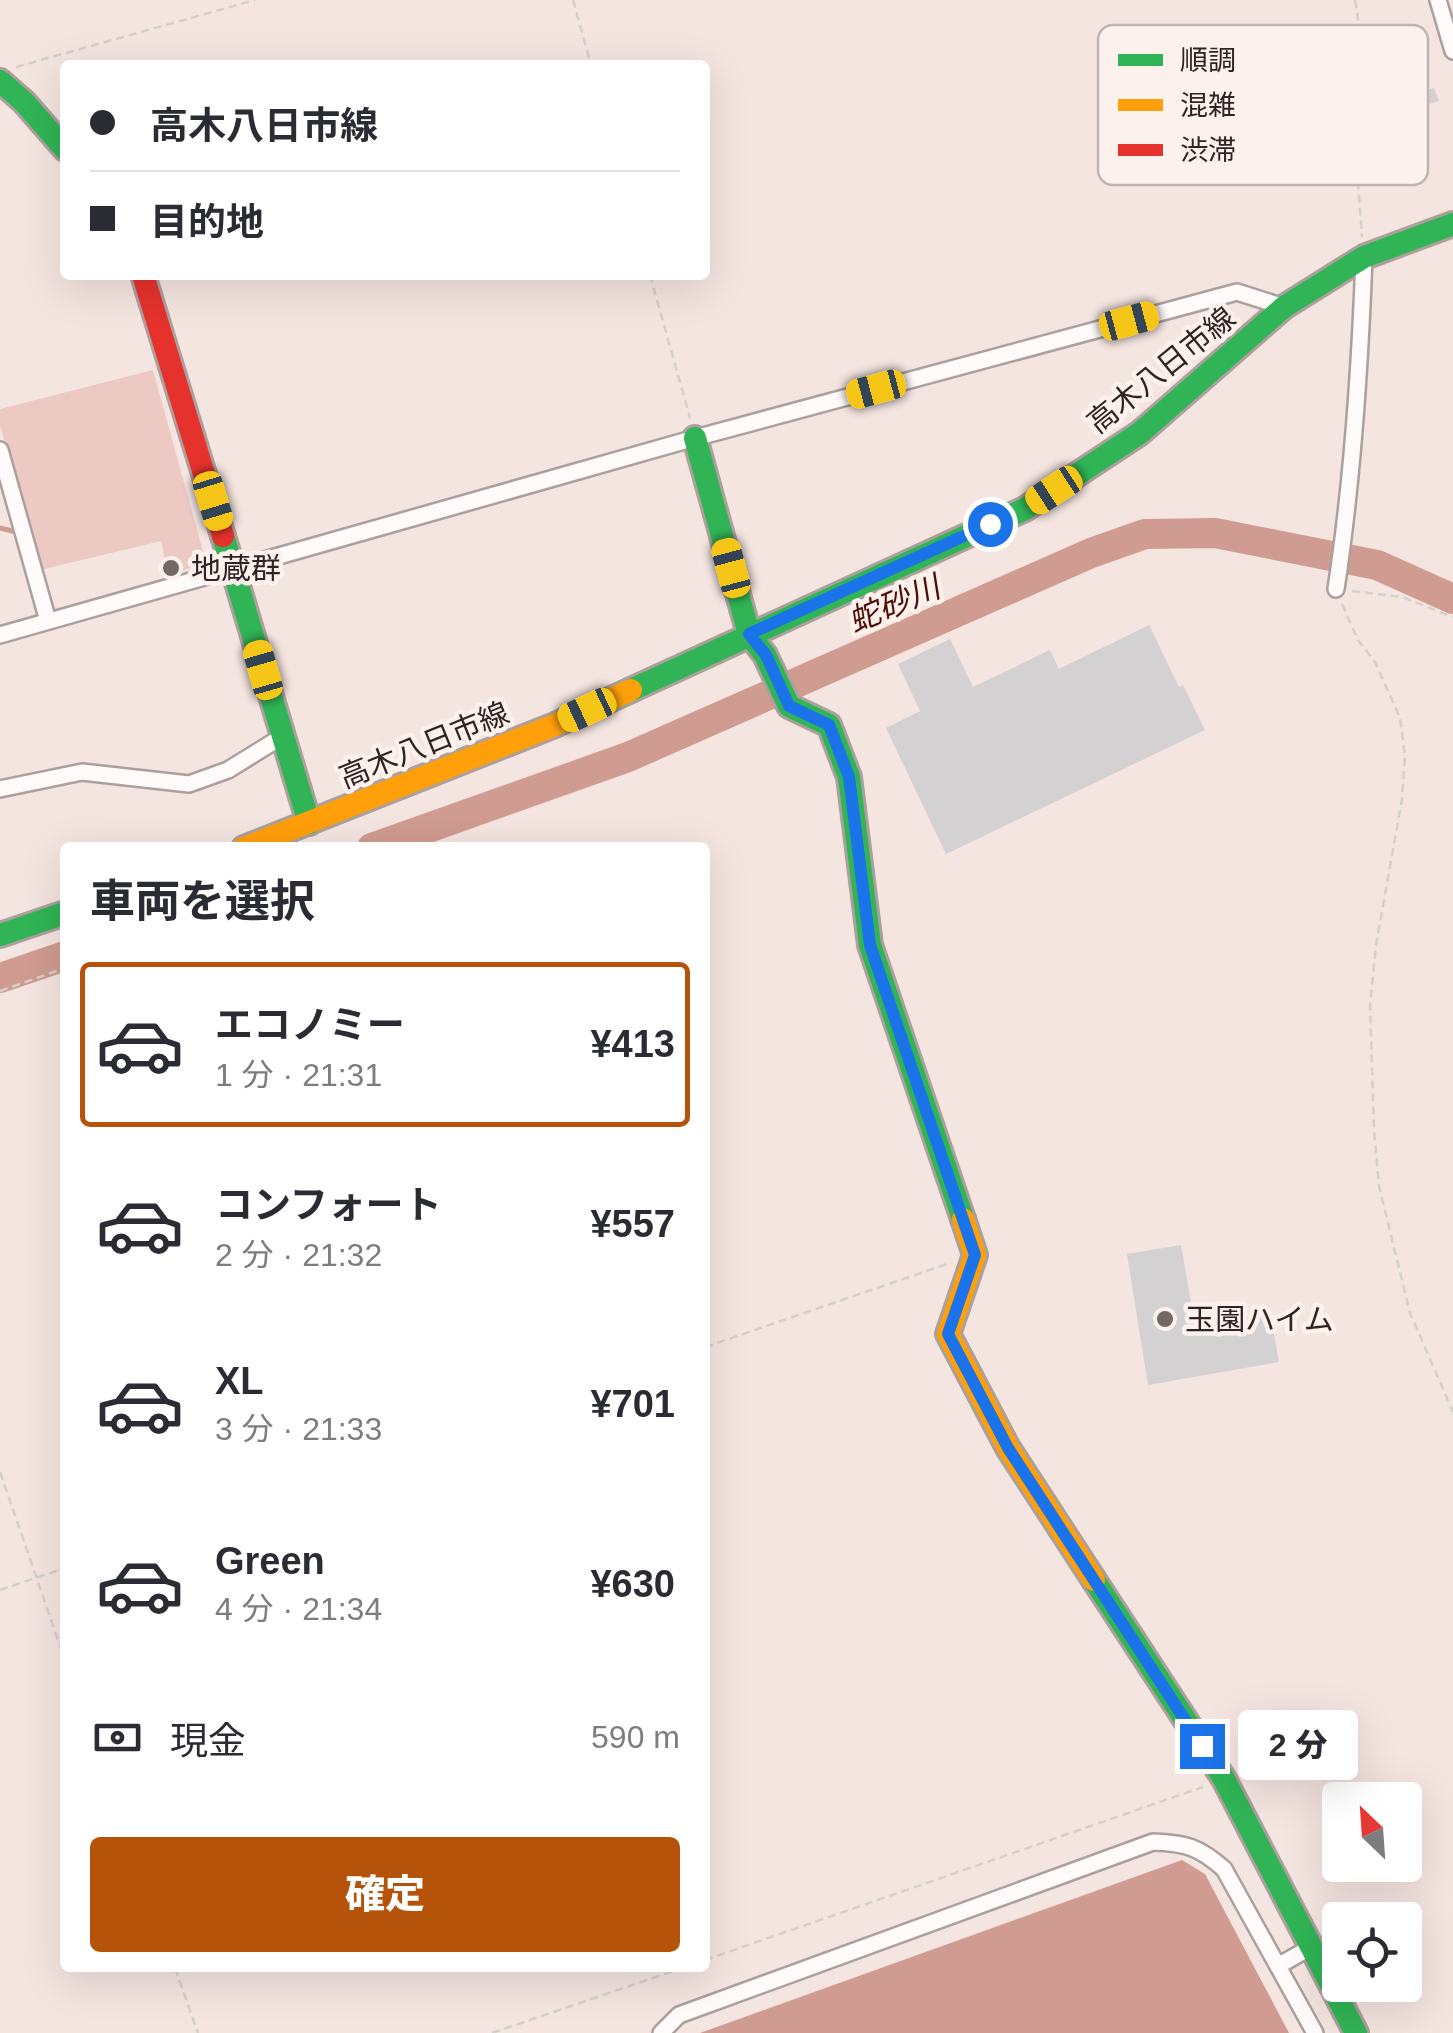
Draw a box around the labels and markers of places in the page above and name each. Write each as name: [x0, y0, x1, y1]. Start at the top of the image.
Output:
place label: 地蔵群: [191, 552, 281, 585]
marker: 地蔵群: [160, 557, 182, 579]
place label: 玉園ハイム: [1185, 1303, 1334, 1336]
marker: 玉園ハイム: [1154, 1308, 1176, 1330]

